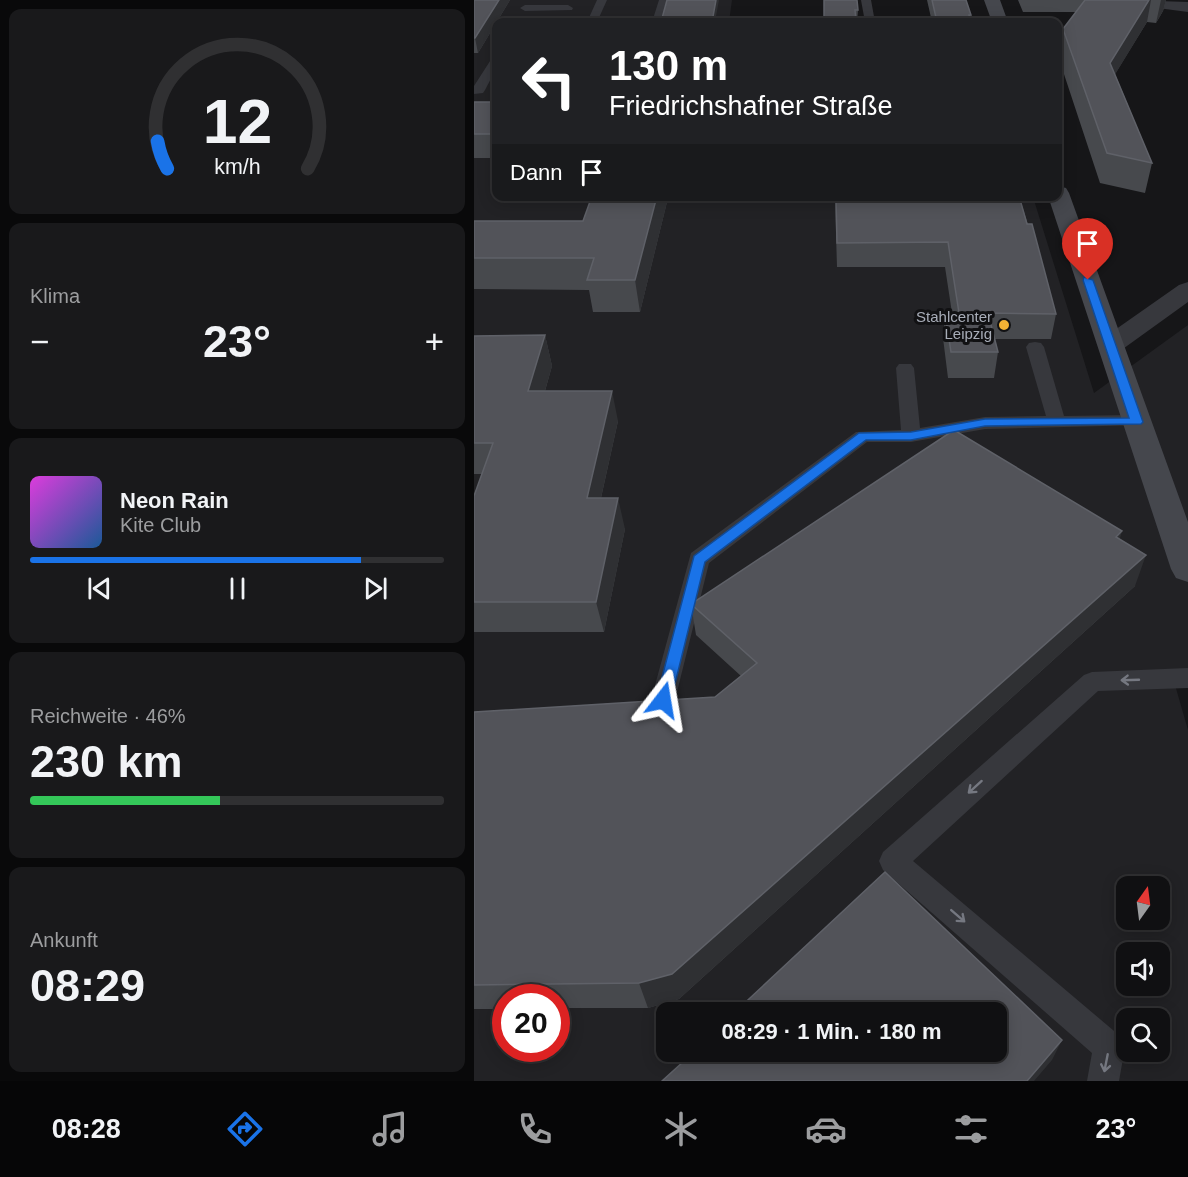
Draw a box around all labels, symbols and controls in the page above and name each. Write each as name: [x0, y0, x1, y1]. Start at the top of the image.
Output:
icon: left: [510, 42, 588, 120]
text: 130 m: [609, 42, 728, 89]
text: 12: [202, 87, 272, 156]
text: Friedrichshafner Straße: [609, 91, 893, 121]
text: km/h: [214, 155, 260, 179]
icon: arrive: [575, 156, 608, 189]
text: Dann: [510, 160, 563, 185]
pin: [1062, 218, 1113, 280]
icon: arrive: [1071, 227, 1104, 260]
text: Klima: [30, 285, 80, 307]
place label: Stahlcenter Leipzig: [916, 308, 992, 342]
text: 23°: [203, 316, 271, 367]
marker: Stahlcenter Leipzig: [997, 318, 1011, 332]
text: −: [30, 323, 49, 360]
text: +: [425, 323, 444, 360]
text: Neon Rain: [120, 488, 229, 513]
text: Kite Club: [120, 514, 201, 536]
icon: previous: [83, 572, 116, 605]
icon: pause: [221, 572, 254, 605]
icon: next: [359, 572, 392, 605]
position arrow: [631, 668, 695, 732]
one-way arrow: [1120, 674, 1140, 686]
text: Reichweite · 46%: [30, 705, 186, 727]
text: 230 km: [30, 736, 183, 787]
one-way arrow: [968, 780, 983, 794]
north arrow: [1116, 876, 1170, 930]
map controls: [1116, 876, 1170, 1062]
one-way arrow: [950, 909, 965, 923]
text: Ankunft: [30, 929, 98, 951]
button: sound: [1116, 942, 1170, 996]
text: 08:29: [30, 960, 145, 1011]
speed limit sign: 20: [492, 984, 570, 1062]
button: search: [1116, 1008, 1170, 1062]
text: 08:29 · 1 Min. · 180 m: [721, 1019, 942, 1044]
one-way arrow: [1100, 1052, 1111, 1072]
icon: directions: [224, 1108, 266, 1150]
icon: music: [369, 1108, 411, 1150]
icon: phone: [514, 1108, 556, 1150]
icon: climate: [660, 1108, 702, 1150]
icon: car: [805, 1108, 847, 1150]
icon: filters: [950, 1108, 992, 1150]
text: 08:28: [52, 1114, 121, 1144]
text: 23°: [1095, 1114, 1136, 1144]

